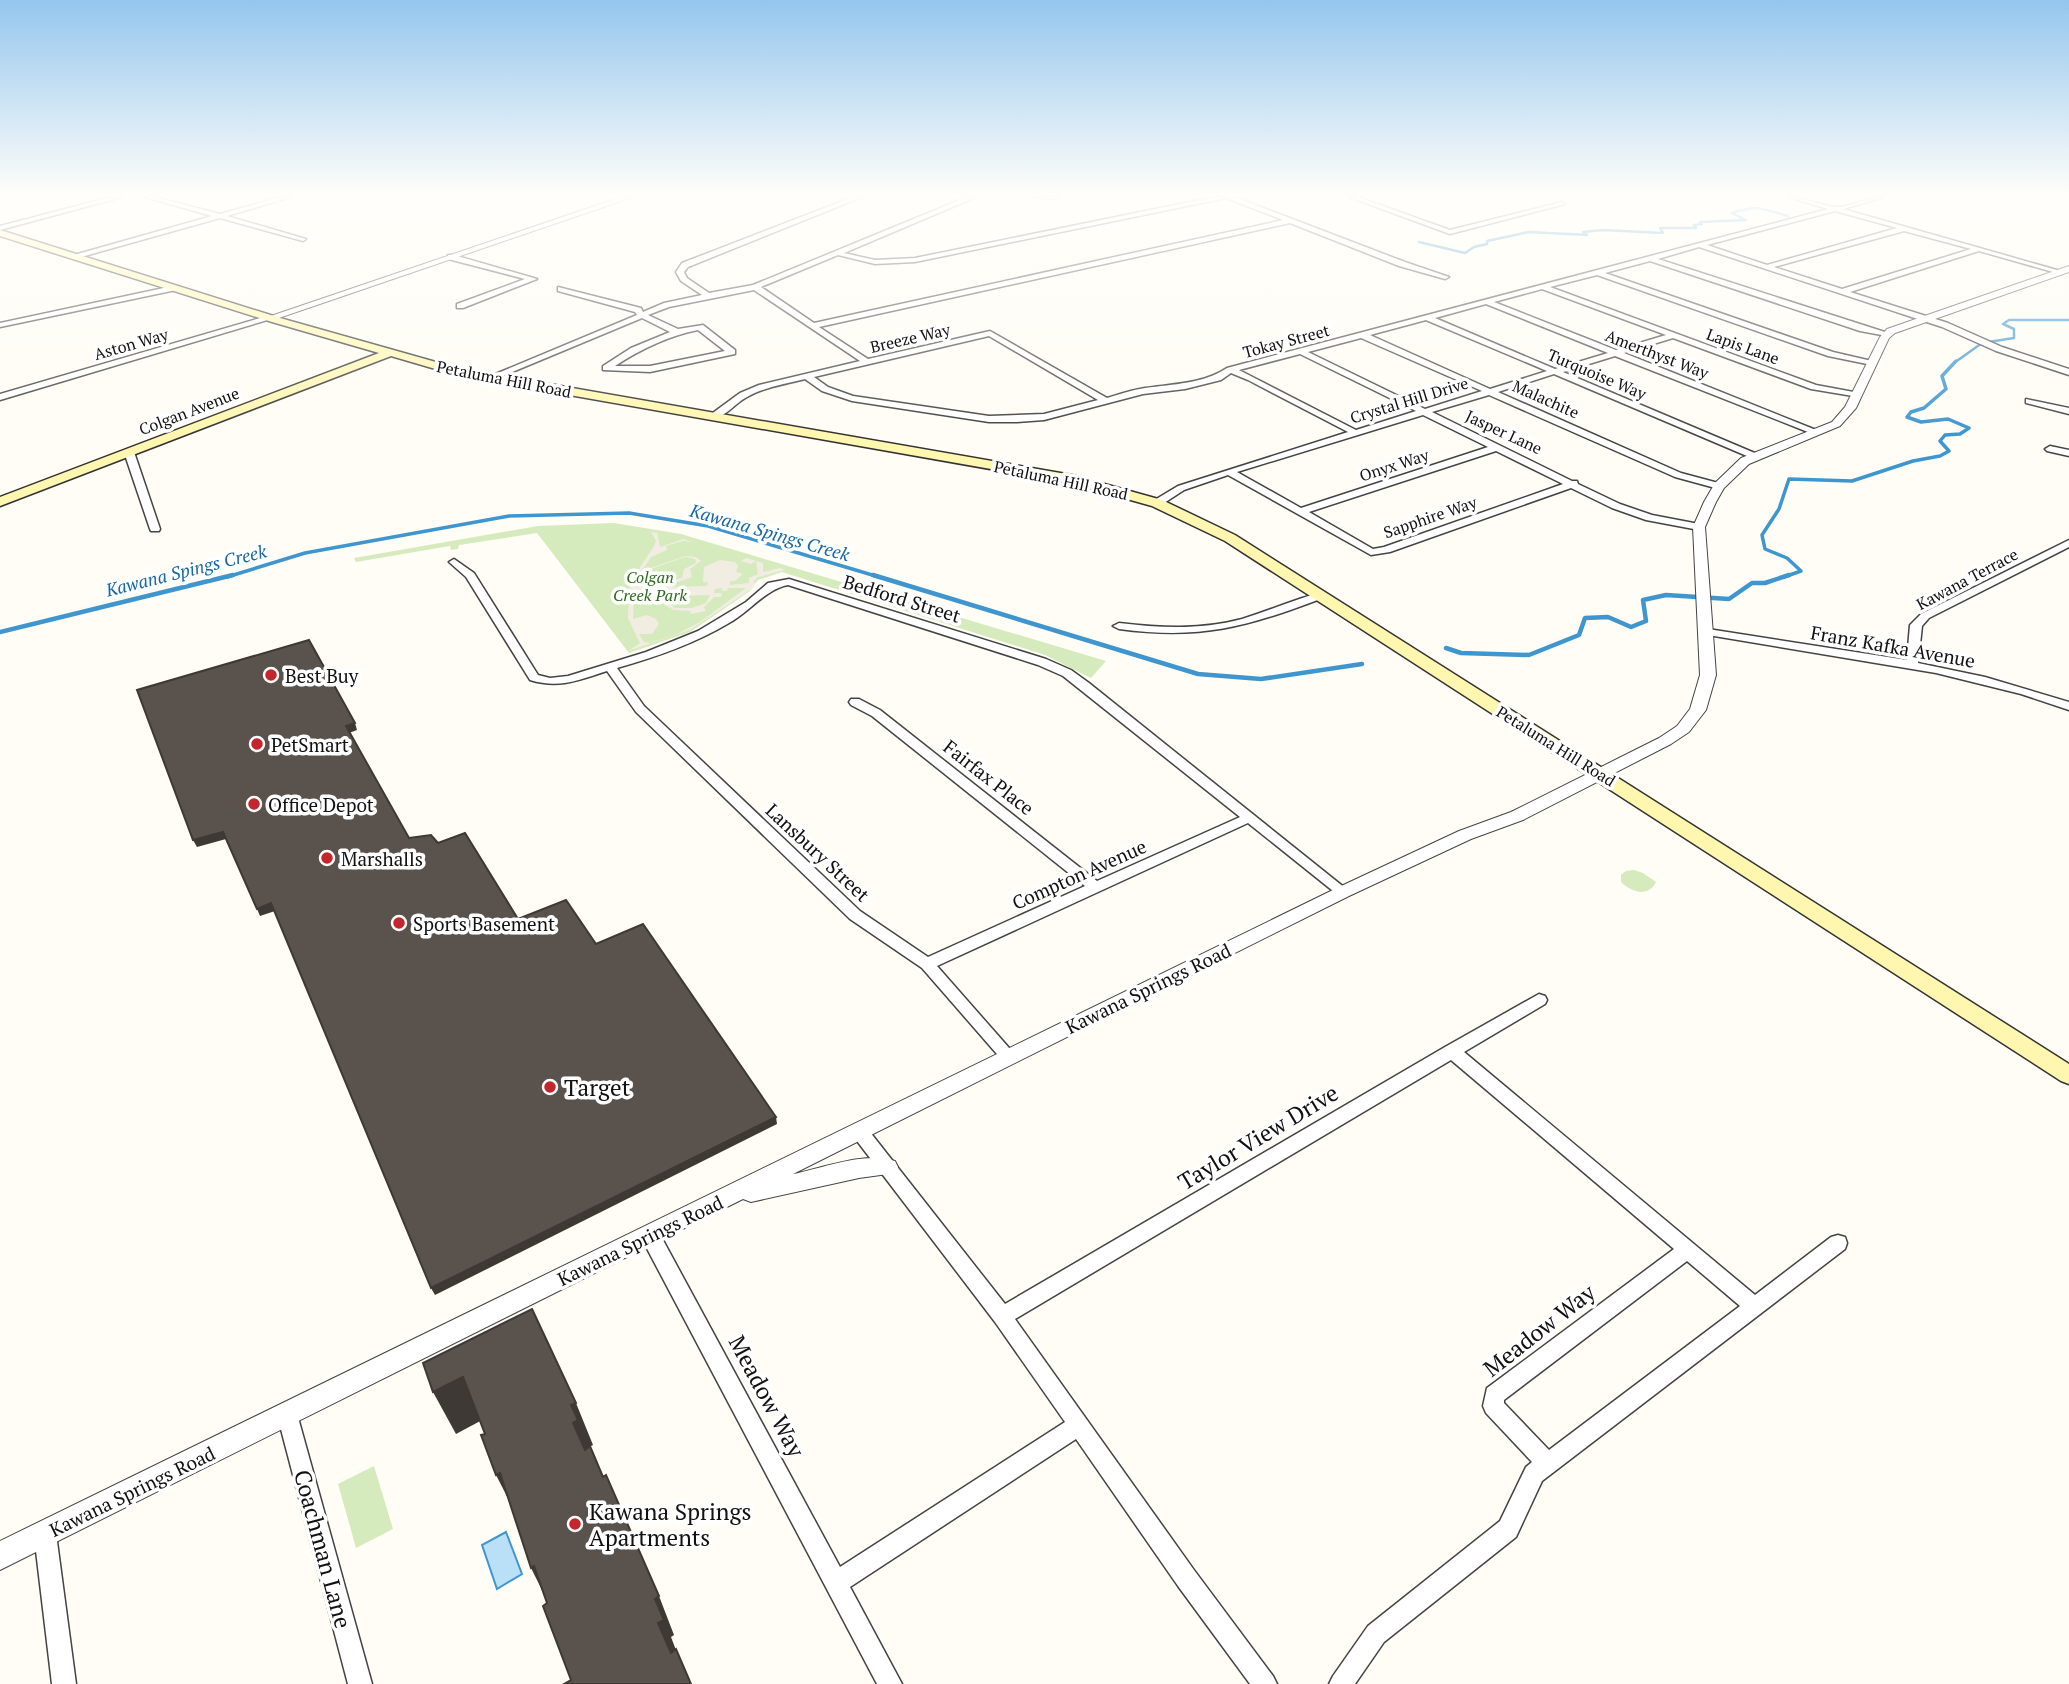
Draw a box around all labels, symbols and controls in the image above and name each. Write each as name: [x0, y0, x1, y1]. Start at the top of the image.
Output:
street label: Breeze Way: [868, 318, 953, 358]
street label: Tokay Street: [1240, 319, 1332, 363]
street label: Aston Way: [91, 323, 171, 365]
street label: Lapis Lane: [1704, 323, 1782, 369]
street label: Amerthyst Way: [1602, 324, 1713, 384]
street label: Turquoise Way: [1544, 343, 1651, 405]
street label: Petaluma Hill Road: [435, 355, 573, 403]
street label: Crystal Hill Drive: [1347, 372, 1471, 428]
street label: Malachite: [1509, 375, 1583, 423]
street label: Colgan Avenue: [136, 382, 242, 440]
street label: Jasper Lane: [1462, 405, 1546, 459]
street label: Onyx Way: [1357, 443, 1432, 487]
street label: Petaluma Hill Road: [992, 455, 1130, 505]
street label: Sapphire Way: [1381, 490, 1480, 543]
water label: Kawana Spings Creek: [687, 497, 853, 566]
water label: Kawana Spings Creek: [102, 538, 269, 602]
street label: Kawana Terrace: [1912, 543, 2022, 615]
park label: Colgan Creek Park: [613, 566, 687, 606]
street label: Bedford Street: [840, 568, 964, 628]
street label: Franz Kafka Avenue: [1809, 619, 1977, 673]
place label: Best Buy: [285, 663, 359, 688]
marker: Best Buy: [263, 667, 279, 683]
street label: Petaluma Hill Road: [1492, 700, 1620, 792]
place label: PetSmart: [271, 732, 349, 757]
street label: Fairfax Place: [939, 734, 1039, 820]
marker: PetSmart: [249, 736, 265, 752]
place label: Office Depot: [268, 792, 374, 817]
marker: Office Depot: [246, 796, 262, 812]
street label: Lansbury Street: [761, 797, 875, 907]
street label: Compton Avenue: [1008, 833, 1150, 915]
place label: Marshalls: [341, 846, 423, 871]
marker: Marshalls: [319, 850, 335, 866]
place label: Sports Basement: [413, 911, 555, 936]
marker: Sports Basement: [391, 915, 407, 931]
street label: Kawana Springs Road: [1061, 937, 1235, 1039]
place label: Target: [564, 1072, 631, 1103]
street label: Taylor View Drive: [1172, 1077, 1344, 1197]
marker: Target: [542, 1079, 558, 1095]
street label: Kawana Springs Road: [553, 1189, 727, 1291]
street label: Meadow Way: [1477, 1276, 1602, 1383]
street label: Meadow Way: [722, 1330, 812, 1463]
street label: Kawana Springs Road: [45, 1440, 219, 1542]
street label: Coachman Lane: [287, 1466, 359, 1632]
place label: Kawana Springs Apartments: [589, 1496, 752, 1553]
marker: Kawana Springs Apartments: [567, 1516, 583, 1532]

